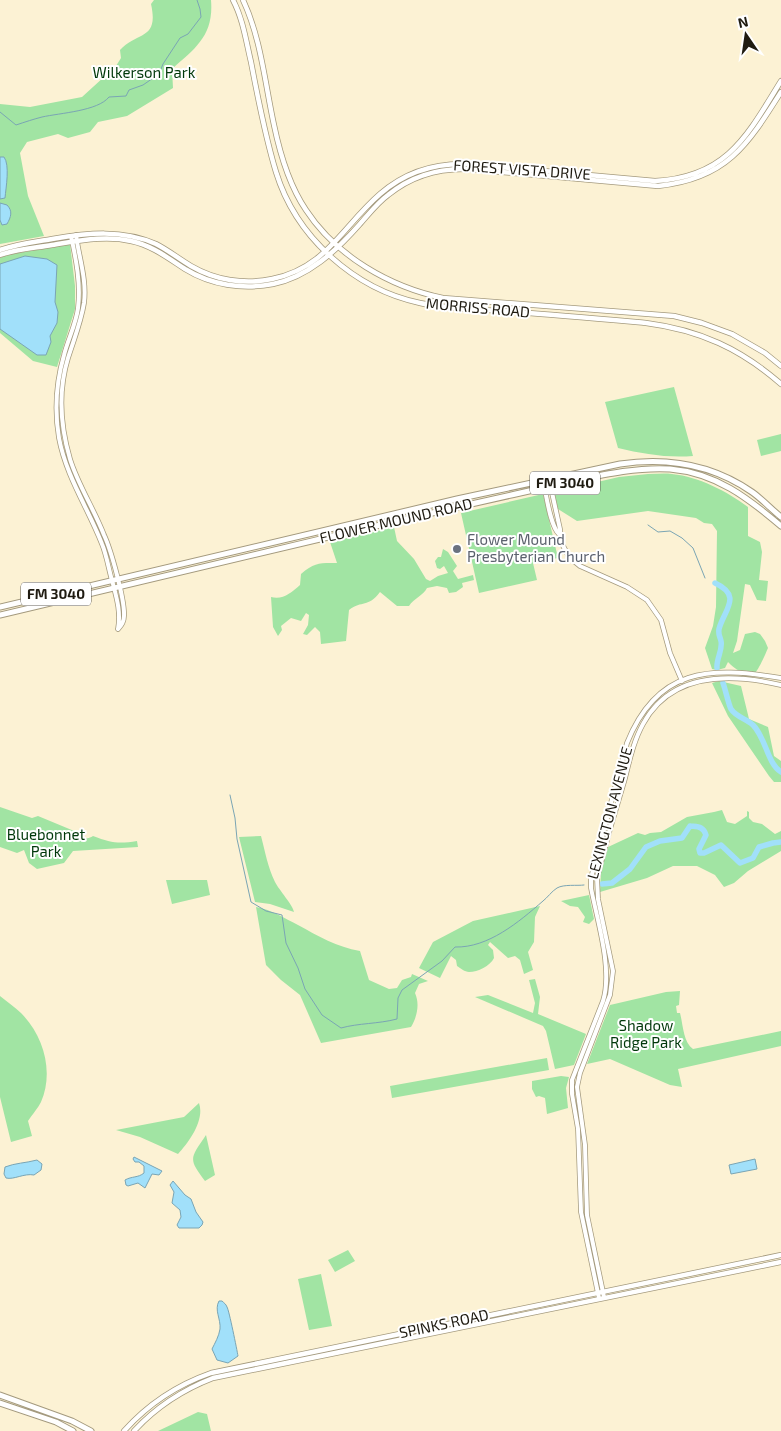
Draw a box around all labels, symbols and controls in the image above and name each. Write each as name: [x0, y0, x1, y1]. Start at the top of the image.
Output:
north arrow: [721, 10, 771, 60]
text: N: [736, 12, 750, 31]
park label: Wilkerson Park: [93, 63, 196, 81]
street label: FOREST VISTA DRIVE: [453, 155, 591, 183]
street label: MORRISS ROAD: [425, 293, 531, 321]
road number: FM 3040: [530, 472, 600, 494]
street label: FLOWER MOUND ROAD: [318, 494, 474, 546]
place label: Flower Mound Presbyterian Church: [467, 530, 605, 565]
marker: Flower Mound Presbyterian Church: [451, 543, 463, 555]
road number: FM 3040: [21, 582, 91, 606]
street label: LEXINGTON AVENUE: [583, 744, 635, 881]
park label: Bluebonnet Park: [7, 825, 86, 860]
park label: Shadow Ridge Park: [610, 1016, 682, 1051]
street label: SPINKS ROAD: [397, 1305, 490, 1341]

